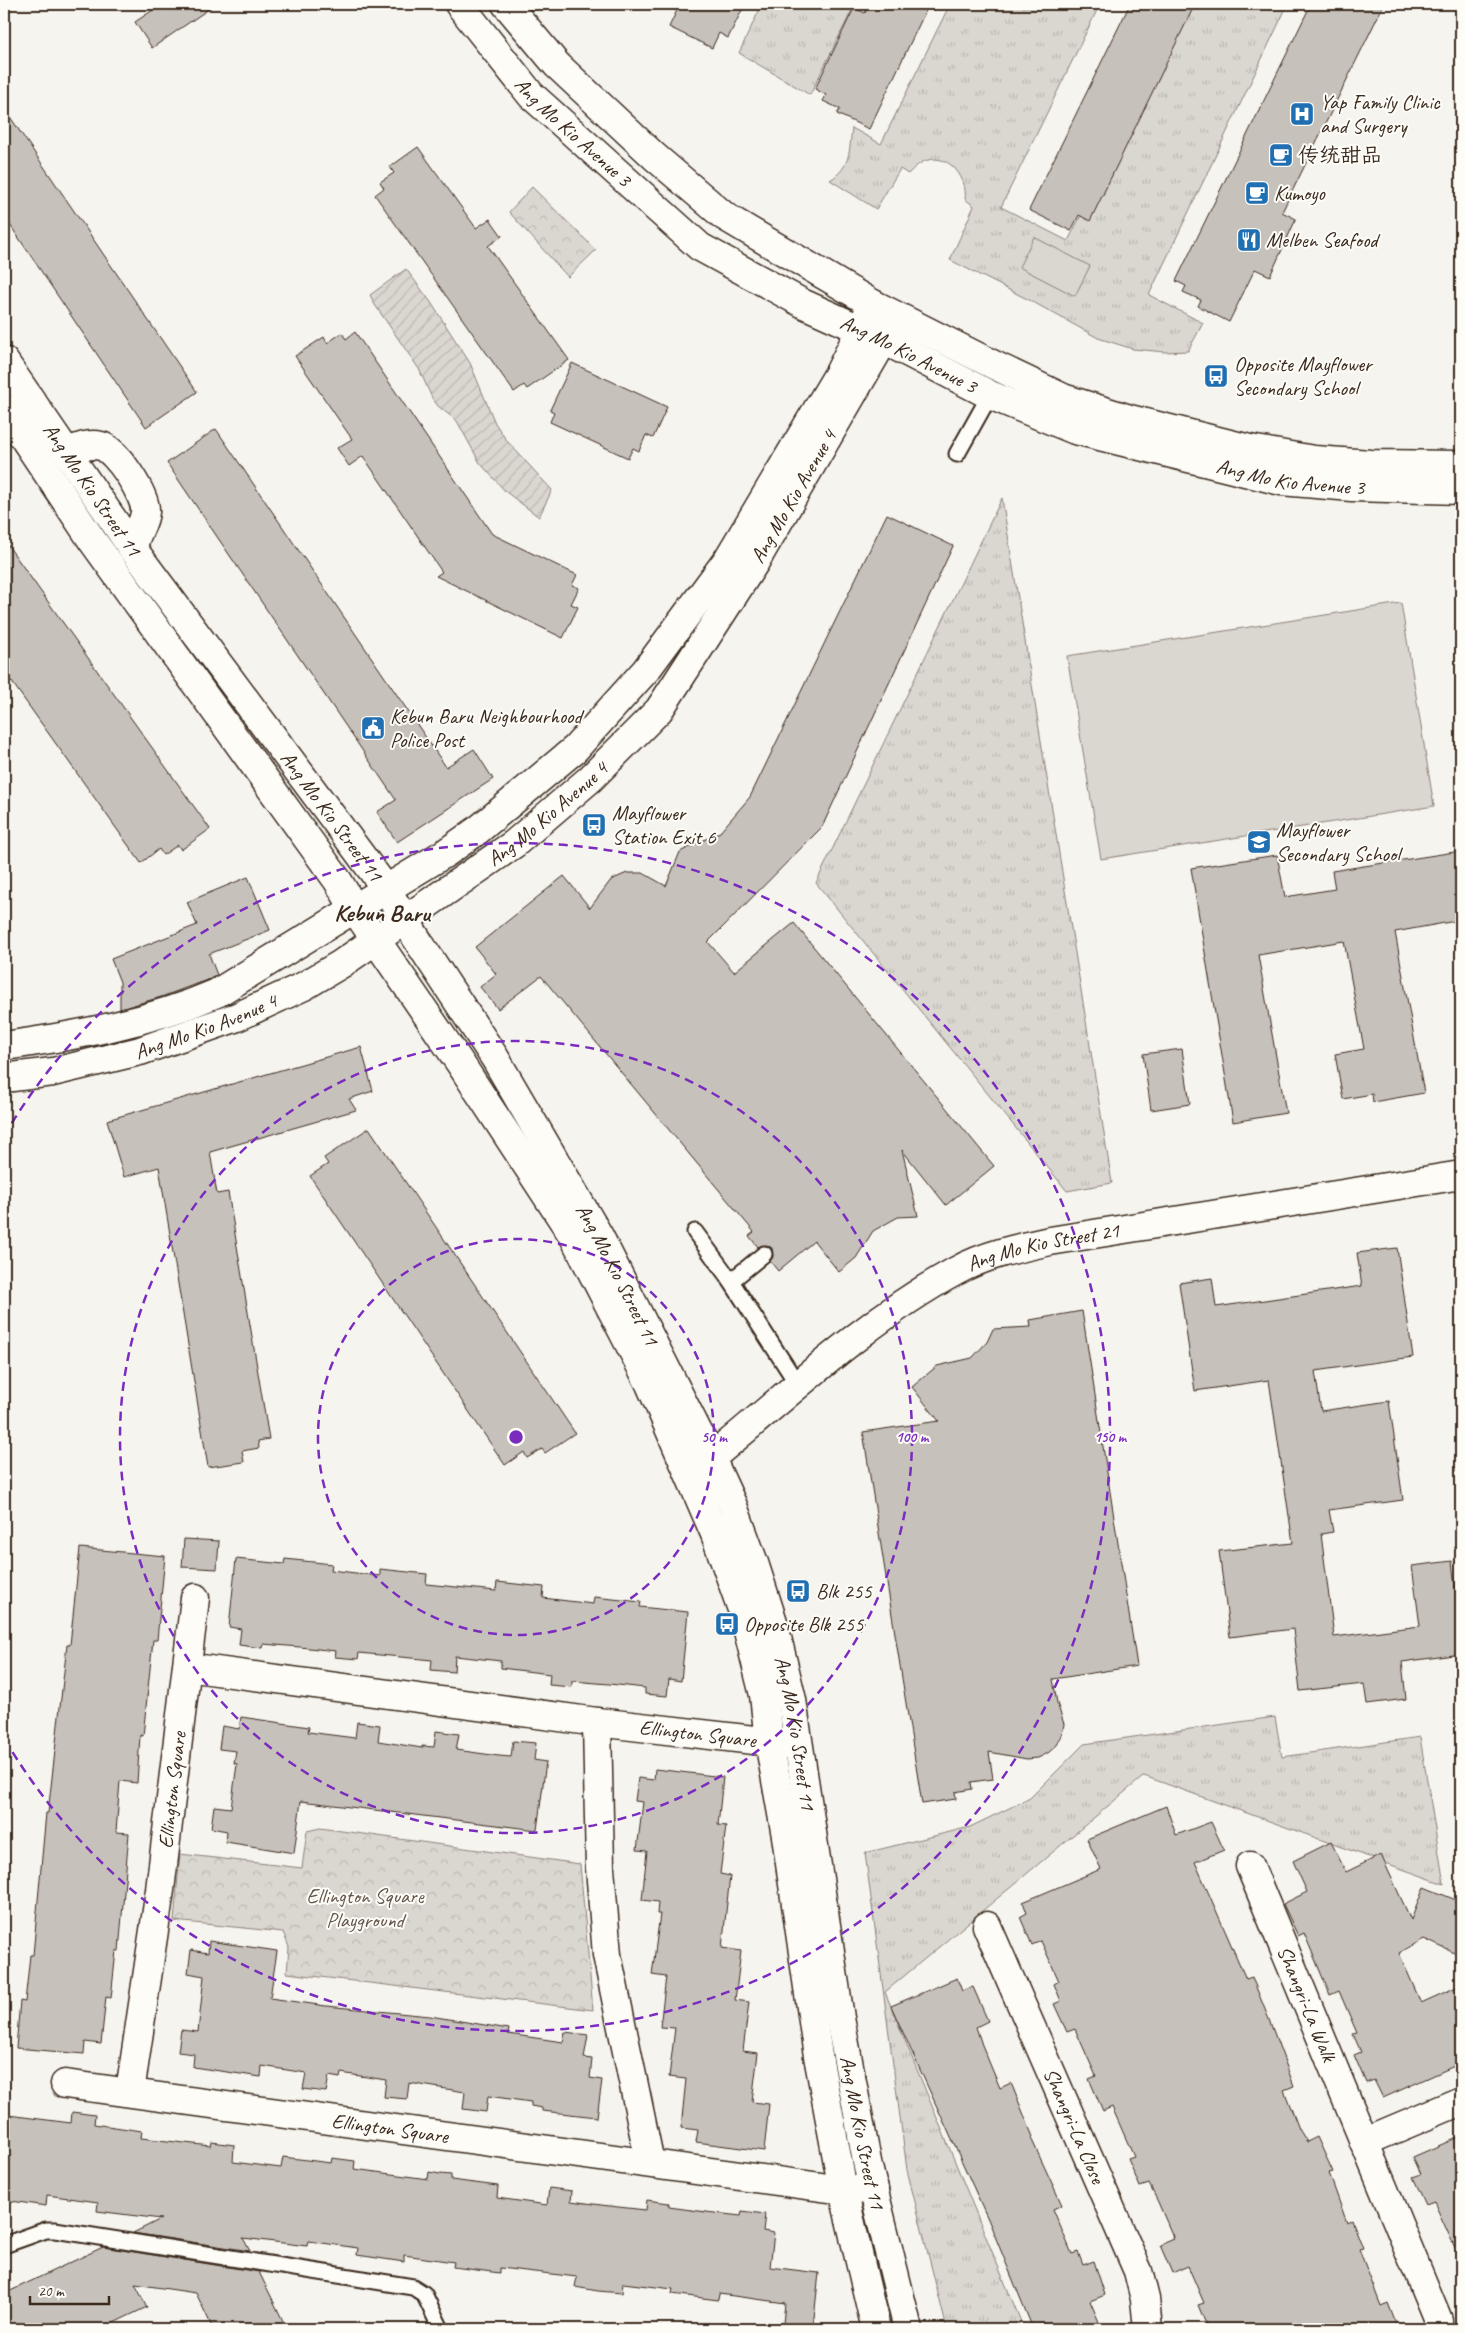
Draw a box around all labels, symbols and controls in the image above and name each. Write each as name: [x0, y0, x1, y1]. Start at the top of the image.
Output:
street label: Ang Mo Kio Avenue 3: [509, 72, 638, 193]
place label: Yap Family Clinic and Surgery: [1320, 89, 1441, 139]
hospital icon: Yap Family Clinic and Surgery: [1289, 101, 1315, 127]
cafe icon: 传统甜品: [1268, 142, 1294, 168]
place label: 传统甜品: [1298, 142, 1382, 168]
cafe icon: Kumoyo: [1244, 180, 1270, 206]
place label: Kumoyo: [1274, 180, 1326, 206]
restaurant icon: Melben Seafood: [1236, 227, 1262, 253]
place label: Melben Seafood: [1266, 227, 1381, 253]
street label: Ang Mo Kio Avenue 3: [836, 309, 983, 400]
place label: Opposite Mayflower Secondary School: [1234, 351, 1374, 401]
bus stop icon: Opposite Mayflower Secondary School: [1203, 363, 1229, 389]
street label: Ang Mo Kio Street 11: [37, 418, 148, 563]
street label: Ang Mo Kio Avenue 4: [744, 423, 843, 568]
street label: Ang Mo Kio Avenue 3: [1214, 453, 1366, 500]
place label: Kebun Baru Neighbourhood Police Post: [390, 703, 585, 753]
public building icon: Kebun Baru Neighbourhood Police Post: [360, 715, 386, 741]
street label: Ang Mo Kio Street 11: [275, 746, 390, 888]
street label: Ang Mo Kio Avenue 4: [482, 754, 615, 872]
place label: Mayflower Station Exit 6: [612, 800, 716, 850]
bus stop icon: Mayflower Station Exit 6: [581, 812, 607, 838]
place label: Mayflower Secondary School: [1276, 817, 1403, 867]
school or university icon: Mayflower Secondary School: [1246, 829, 1272, 855]
district label: Kebun Baru: [334, 898, 432, 928]
street label: Ang Mo Kio Avenue 4: [131, 986, 283, 1065]
street label: Ang Mo Kio Street 11: [570, 1199, 666, 1351]
street label: Ang Mo Kio Street 21: [963, 1217, 1123, 1277]
centre of rings: [507, 1428, 525, 1446]
text: 50 m: [701, 1428, 728, 1447]
text: 100 m: [896, 1428, 930, 1447]
text: 150 m: [1094, 1428, 1128, 1447]
bus stop icon: Blk 255: [785, 1578, 811, 1604]
place label: Blk 255: [816, 1578, 873, 1604]
bus stop icon: Opposite Blk 255: [714, 1611, 740, 1637]
place label: Opposite Blk 255: [744, 1611, 865, 1637]
street label: Ang Mo Kio Street 11: [769, 1654, 822, 1813]
street label: Ellington Square: [638, 1714, 758, 1753]
street label: Ellington Square: [152, 1729, 192, 1850]
park label: Ellington Square Playground: [307, 1883, 425, 1933]
street label: Shangri-La Walk: [1271, 1942, 1343, 2067]
street label: Ang Mo Kio Street 11: [834, 2054, 891, 2213]
street label: Shangri-La Close: [1038, 2064, 1111, 2188]
street label: Ellington Square: [330, 2107, 451, 2149]
scale bar: [30, 2273, 109, 2305]
text: 20 m: [38, 2282, 65, 2301]

